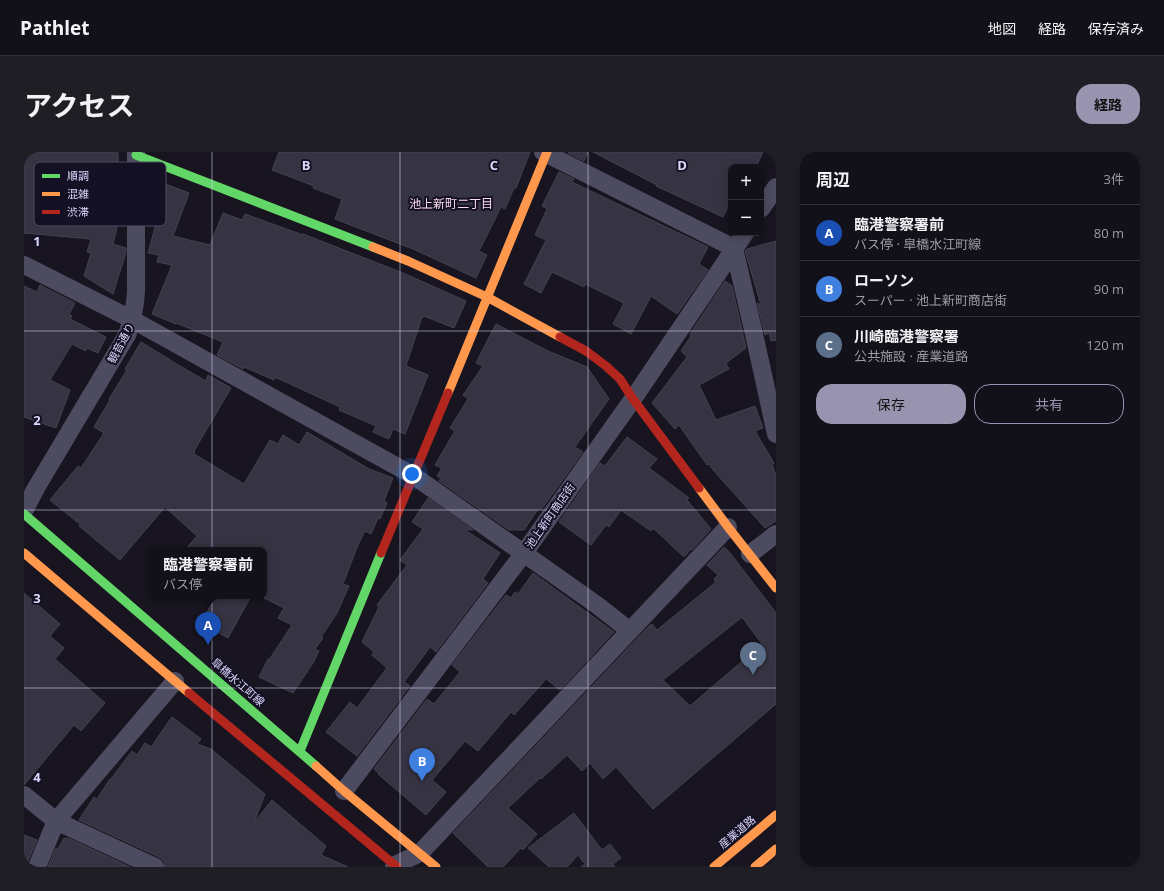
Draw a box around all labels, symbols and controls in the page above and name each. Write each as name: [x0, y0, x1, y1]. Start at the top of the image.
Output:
text: Pathlet: [20, 15, 89, 41]
text: 地図: [988, 19, 1016, 38]
text: 経路: [1038, 19, 1066, 38]
text: 保存済み: [1088, 19, 1144, 38]
button: 経路: [1076, 84, 1140, 124]
text: アクセス: [24, 86, 135, 124]
text: B: [302, 156, 311, 174]
text: C: [490, 156, 498, 174]
text: D: [677, 156, 687, 174]
legend: [34, 162, 166, 226]
map controls: [728, 164, 764, 236]
button: +: [728, 164, 764, 200]
text: 順調: [67, 168, 89, 183]
text: 周辺: [816, 168, 850, 191]
text: 3件: [1104, 170, 1124, 188]
text: 混雑: [67, 186, 89, 201]
district label: 池上新町二丁目: [409, 195, 493, 212]
button: −: [728, 200, 764, 236]
text: 渋滞: [67, 204, 89, 219]
text: 臨港警察署前: [854, 214, 944, 234]
text: A: [825, 224, 833, 242]
text: 80 m: [1094, 224, 1124, 242]
text: 1: [33, 232, 41, 250]
text: バス停 · 皐橋水江町線: [854, 235, 981, 253]
text: ローソン: [854, 270, 914, 290]
text: B: [825, 280, 833, 298]
text: 90 m: [1094, 280, 1124, 298]
text: スーパー · 池上新町商店街: [854, 291, 1007, 309]
street label: 観音通り: [104, 320, 138, 366]
text: 川崎臨港警察署: [854, 326, 959, 346]
text: C: [825, 336, 833, 354]
text: 120 m: [1086, 336, 1124, 354]
text: 公共施設 · 産業道路: [854, 347, 968, 365]
button: 保存: [816, 384, 966, 424]
button: 共有: [974, 384, 1124, 424]
text: 2: [33, 411, 41, 429]
your location: [402, 464, 422, 484]
street label: 池上新町商店街: [521, 480, 578, 552]
popup: [149, 547, 267, 599]
text: 臨港警察署前: [163, 554, 253, 574]
text: バス停: [163, 575, 202, 593]
text: 3: [33, 589, 41, 607]
pin: A: [195, 612, 221, 645]
pin: C: [740, 642, 766, 675]
street label: 皐橋水江町線: [209, 654, 268, 709]
pin: B: [409, 748, 435, 781]
text: 4: [33, 768, 41, 786]
street label: 産業道路: [715, 812, 758, 852]

